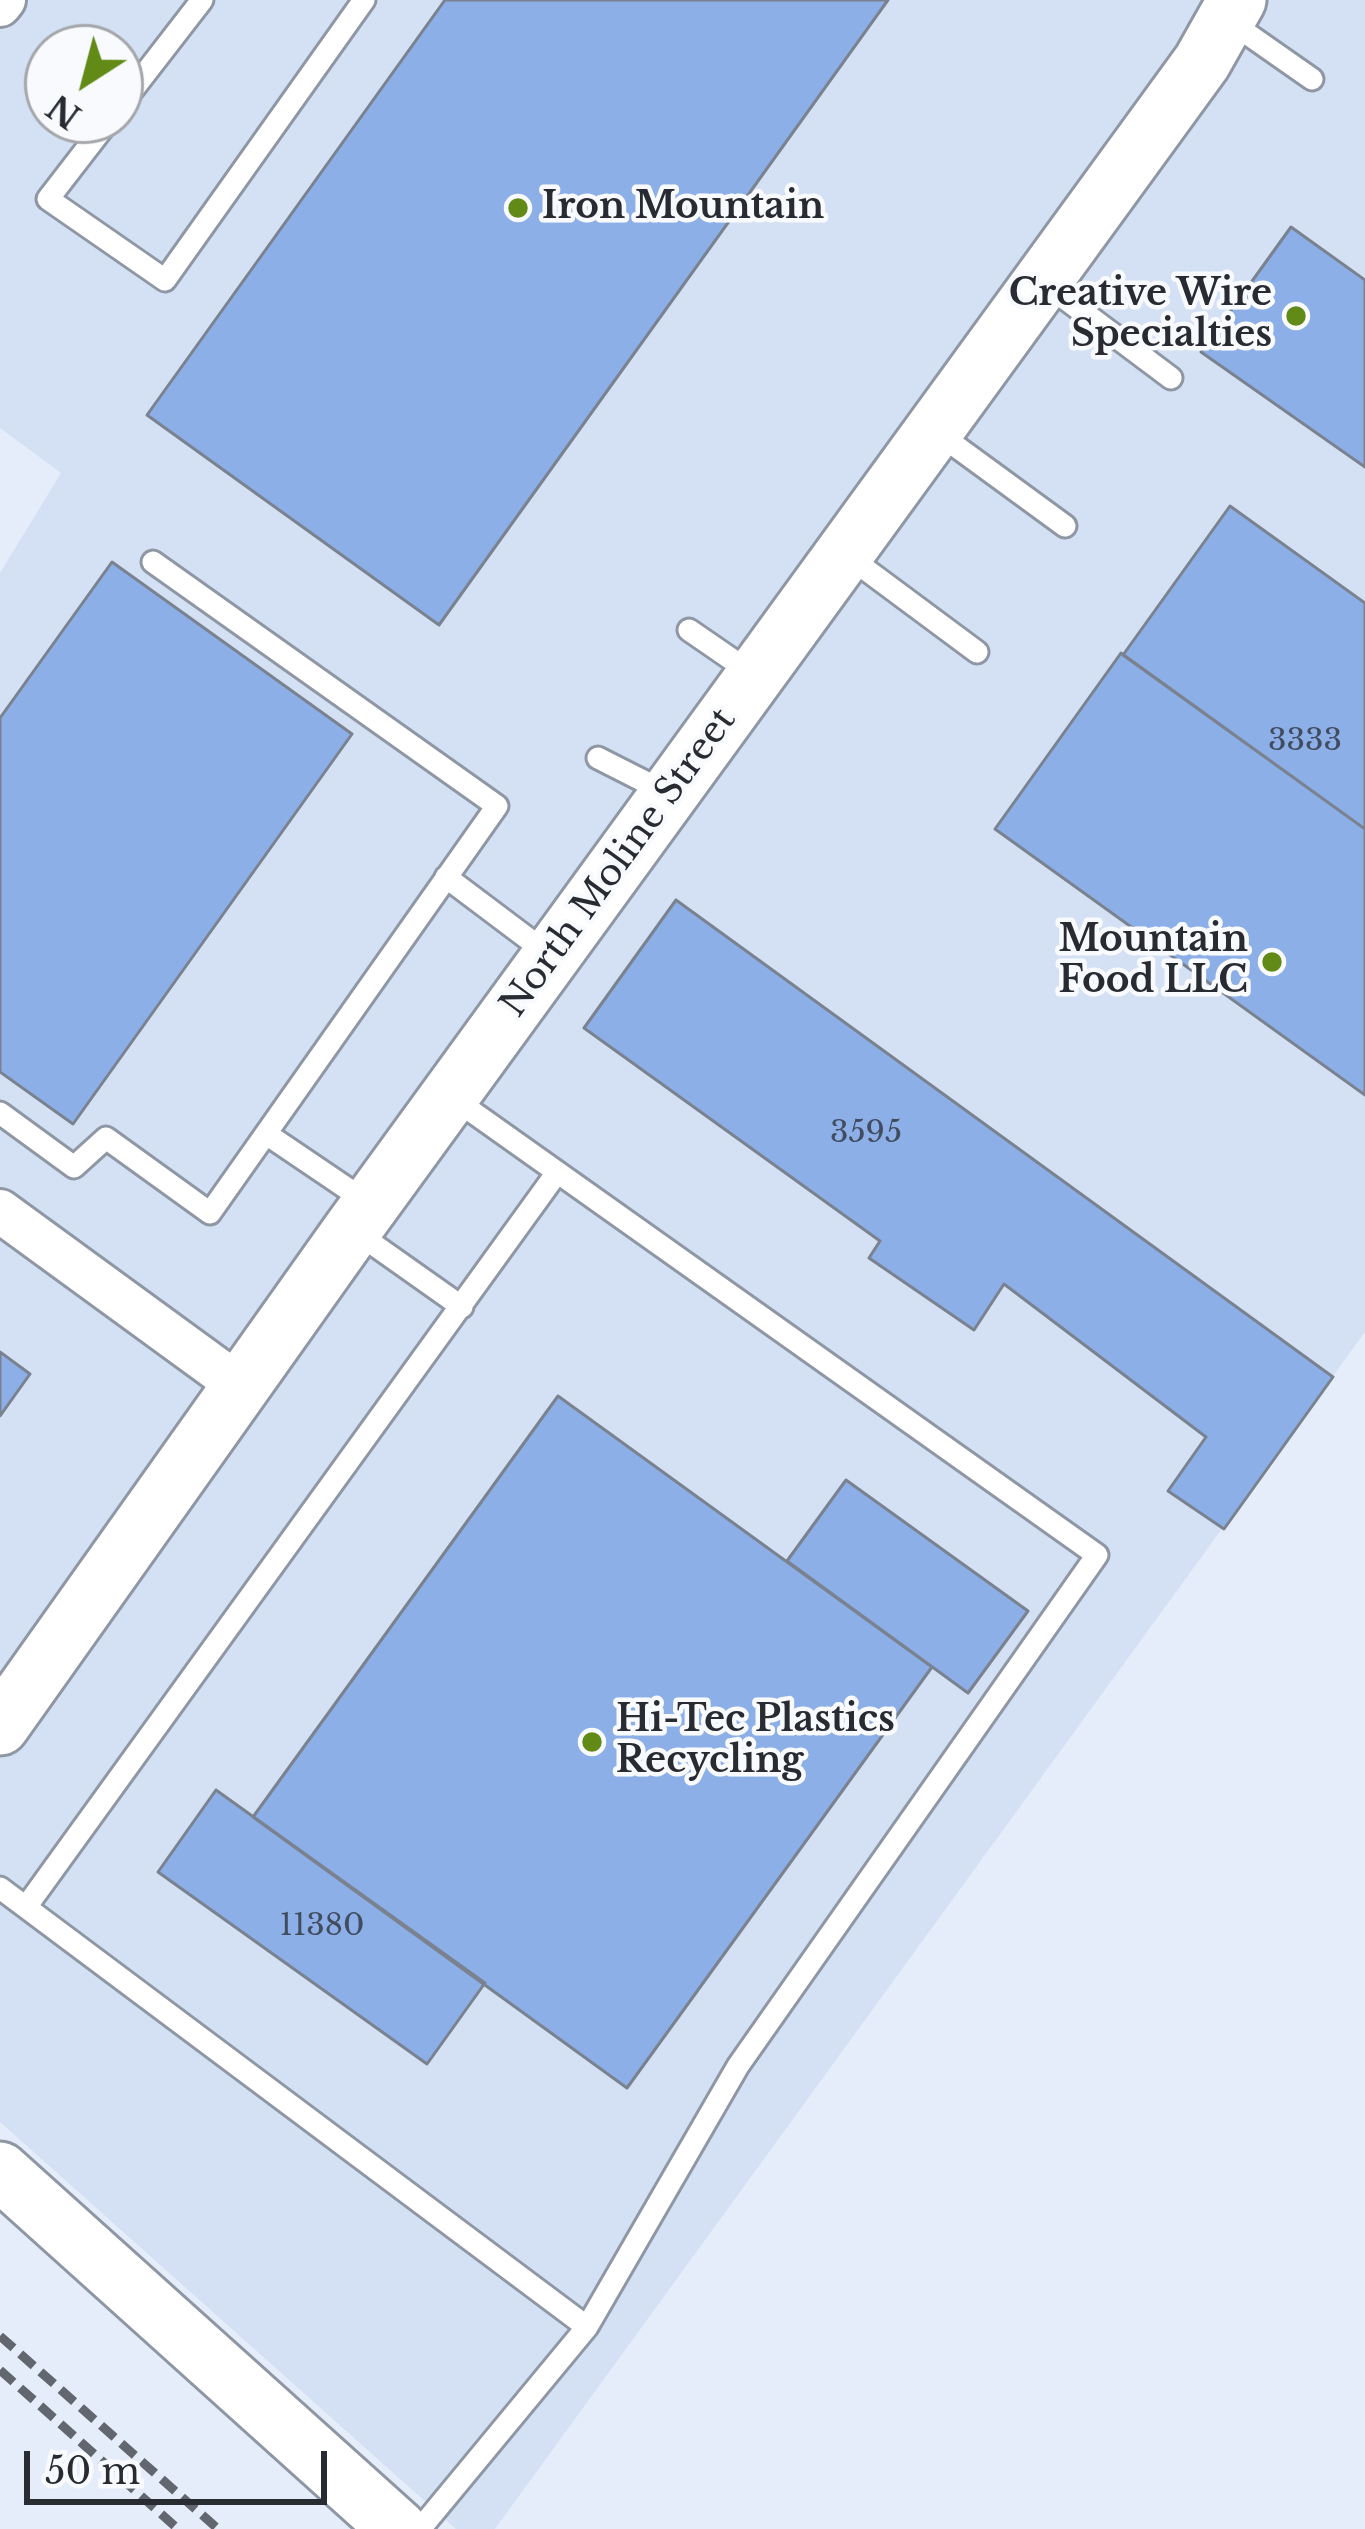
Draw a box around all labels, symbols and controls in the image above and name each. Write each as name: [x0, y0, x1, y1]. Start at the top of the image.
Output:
north arrow: [24, 24, 144, 144]
text: N: [40, 85, 89, 137]
place label: Iron Mountain: [542, 186, 824, 230]
marker: Iron Mountain: [505, 195, 531, 221]
place label: Creative Wire Specialties: [1009, 273, 1272, 358]
marker: Creative Wire Specialties: [1283, 303, 1309, 329]
street label: North Moline Street: [493, 700, 745, 1026]
house number: 3333: [1268, 724, 1342, 760]
place label: Mountain Food LLC: [1058, 919, 1248, 1004]
marker: Mountain Food LLC: [1259, 949, 1285, 975]
house number: 3595: [830, 1116, 902, 1152]
place label: Hi-Tec Plastics Recycling: [616, 1699, 895, 1784]
marker: Hi-Tec Plastics Recycling: [579, 1729, 605, 1755]
house number: 11380: [280, 1909, 364, 1945]
scale bar: [30, 2427, 333, 2501]
text: 50 m: [45, 2449, 140, 2494]

